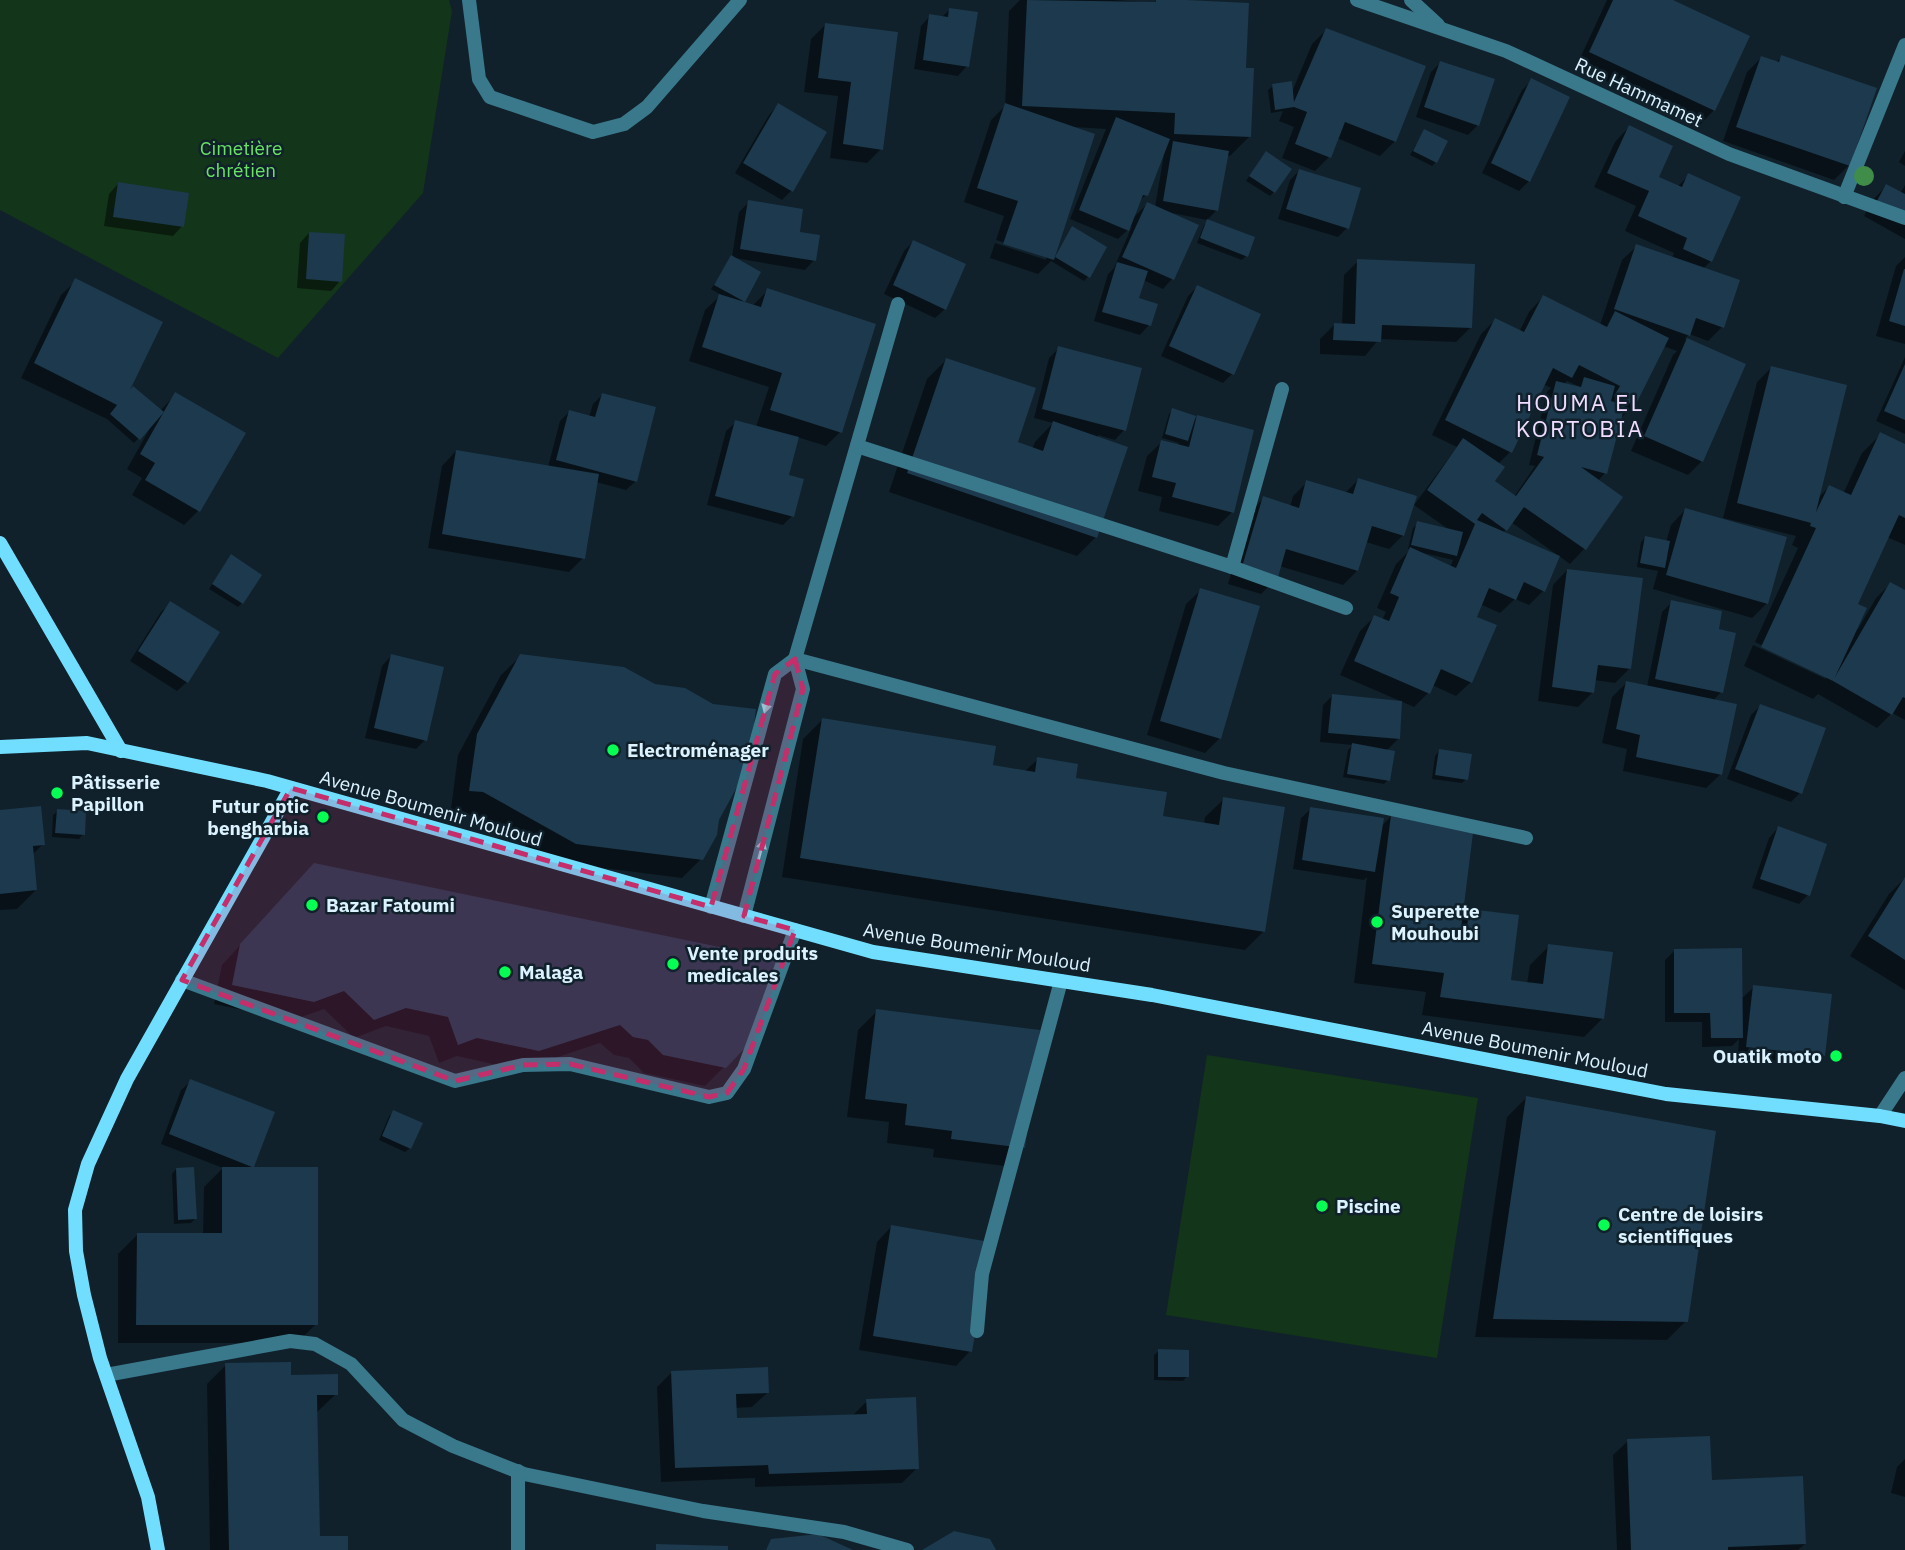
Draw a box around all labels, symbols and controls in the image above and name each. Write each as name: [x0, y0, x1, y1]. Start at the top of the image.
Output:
street label: Rue Hammamet: [1571, 52, 1707, 132]
park label: Cimetière chrétien: [200, 136, 282, 182]
district label: HOUMA EL KORTOBIA: [1516, 387, 1644, 443]
one-way arrow: [761, 692, 772, 714]
place label: Electroménager: [627, 738, 769, 762]
marker: Electroménager: [605, 742, 621, 758]
street label: Avenue Boumenir Mouloud: [317, 765, 545, 851]
place label: Pâtisserie Papillon: [71, 770, 160, 816]
marker: Pâtisserie Papillon: [49, 785, 65, 801]
place label: Futur optic bengharbia: [207, 794, 309, 840]
marker: Futur optic bengharbia: [315, 809, 331, 825]
one-way arrow: [756, 839, 767, 861]
place label: Bazar Fatoumi: [326, 893, 455, 917]
marker: Bazar Fatoumi: [304, 897, 320, 913]
place label: Superette Mouhoubi: [1391, 899, 1480, 945]
marker: Superette Mouhoubi: [1369, 914, 1385, 930]
street label: Avenue Boumenir Mouloud: [861, 917, 1093, 977]
place label: Vente produits medicales: [687, 941, 818, 987]
marker: Vente produits medicales: [665, 956, 681, 972]
place label: Malaga: [519, 960, 583, 984]
marker: Malaga: [497, 964, 513, 980]
street label: Avenue Boumenir Mouloud: [1420, 1015, 1650, 1083]
place label: Ouatik moto: [1713, 1044, 1822, 1068]
marker: Ouatik moto: [1828, 1048, 1844, 1064]
place label: Piscine: [1336, 1194, 1401, 1218]
marker: Piscine: [1314, 1198, 1330, 1214]
place label: Centre de loisirs scientifiques: [1618, 1202, 1763, 1248]
marker: Centre de loisirs scientifiques: [1596, 1217, 1612, 1233]

